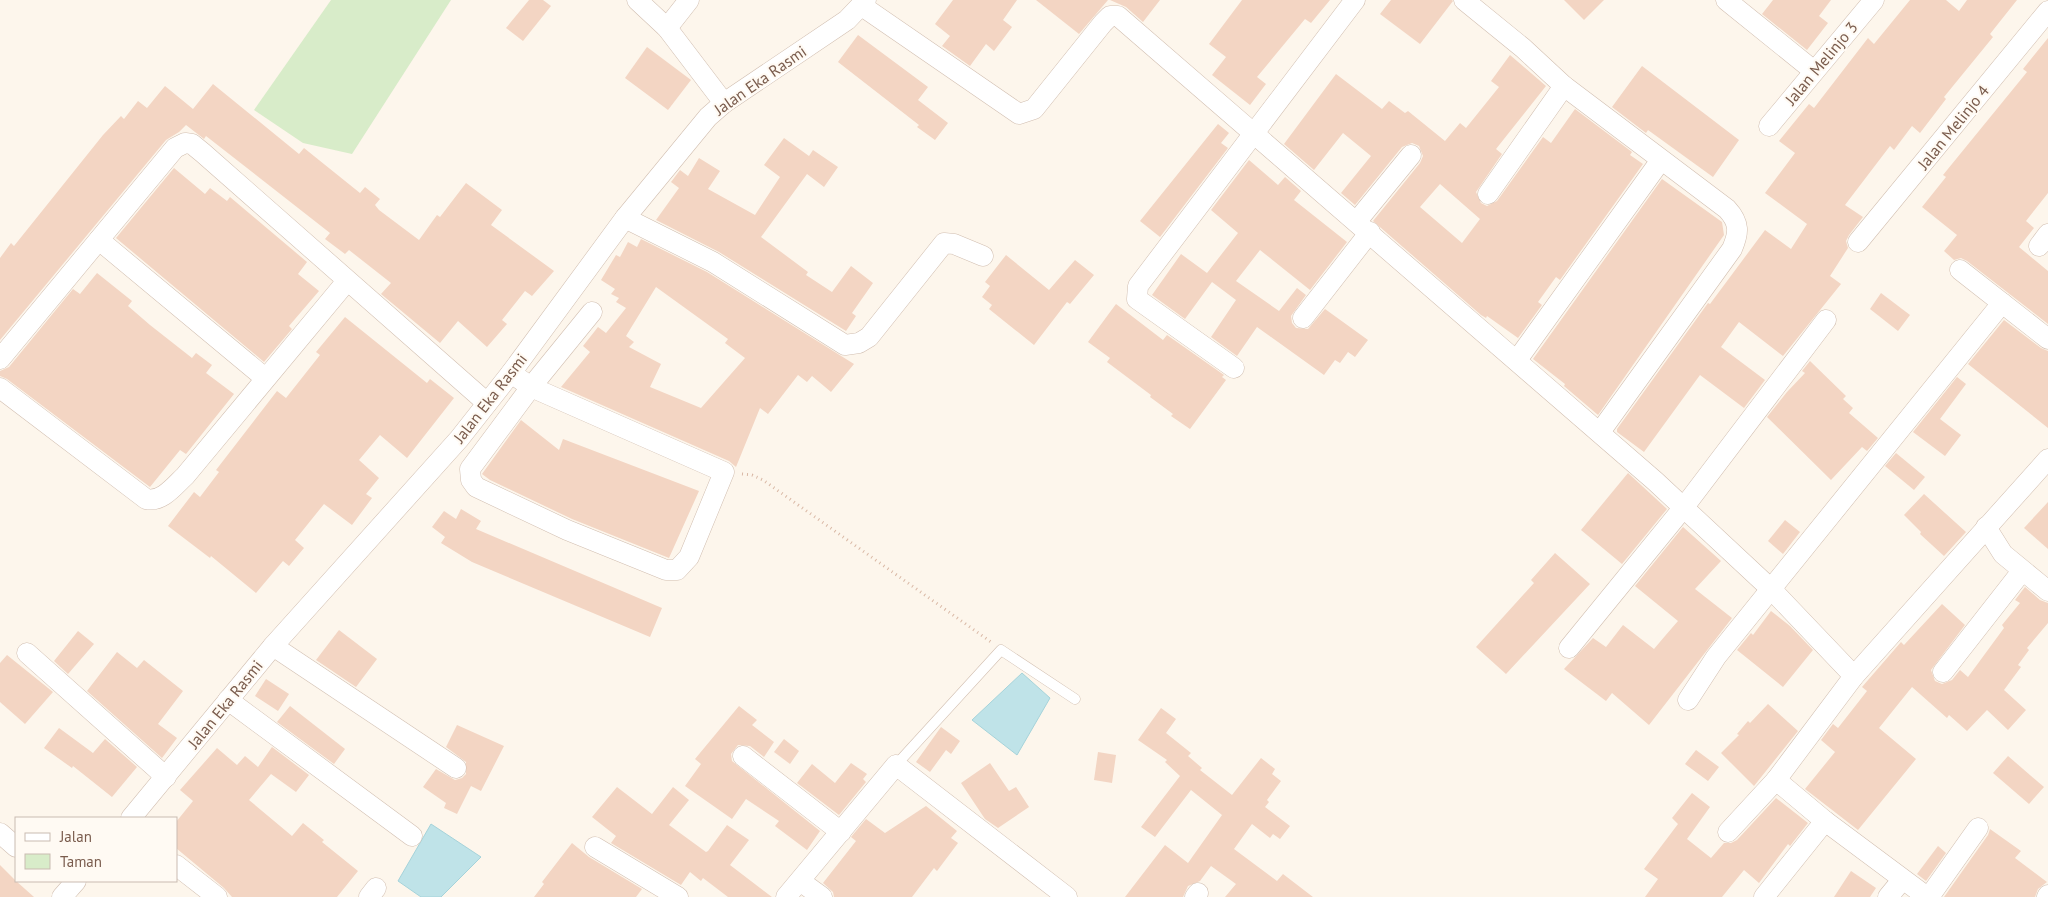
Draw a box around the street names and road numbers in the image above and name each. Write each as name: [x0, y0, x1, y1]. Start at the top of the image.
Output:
street label: Jalan Melinjo 3: [1780, 17, 1862, 109]
street label: Jalan Eka Rasmi: [709, 41, 810, 120]
street label: Jalan Melinjo 4: [1912, 81, 1993, 174]
street label: Jalan Eka Rasmi: [448, 349, 531, 447]
street label: Jalan Eka Rasmi: [183, 656, 267, 753]

